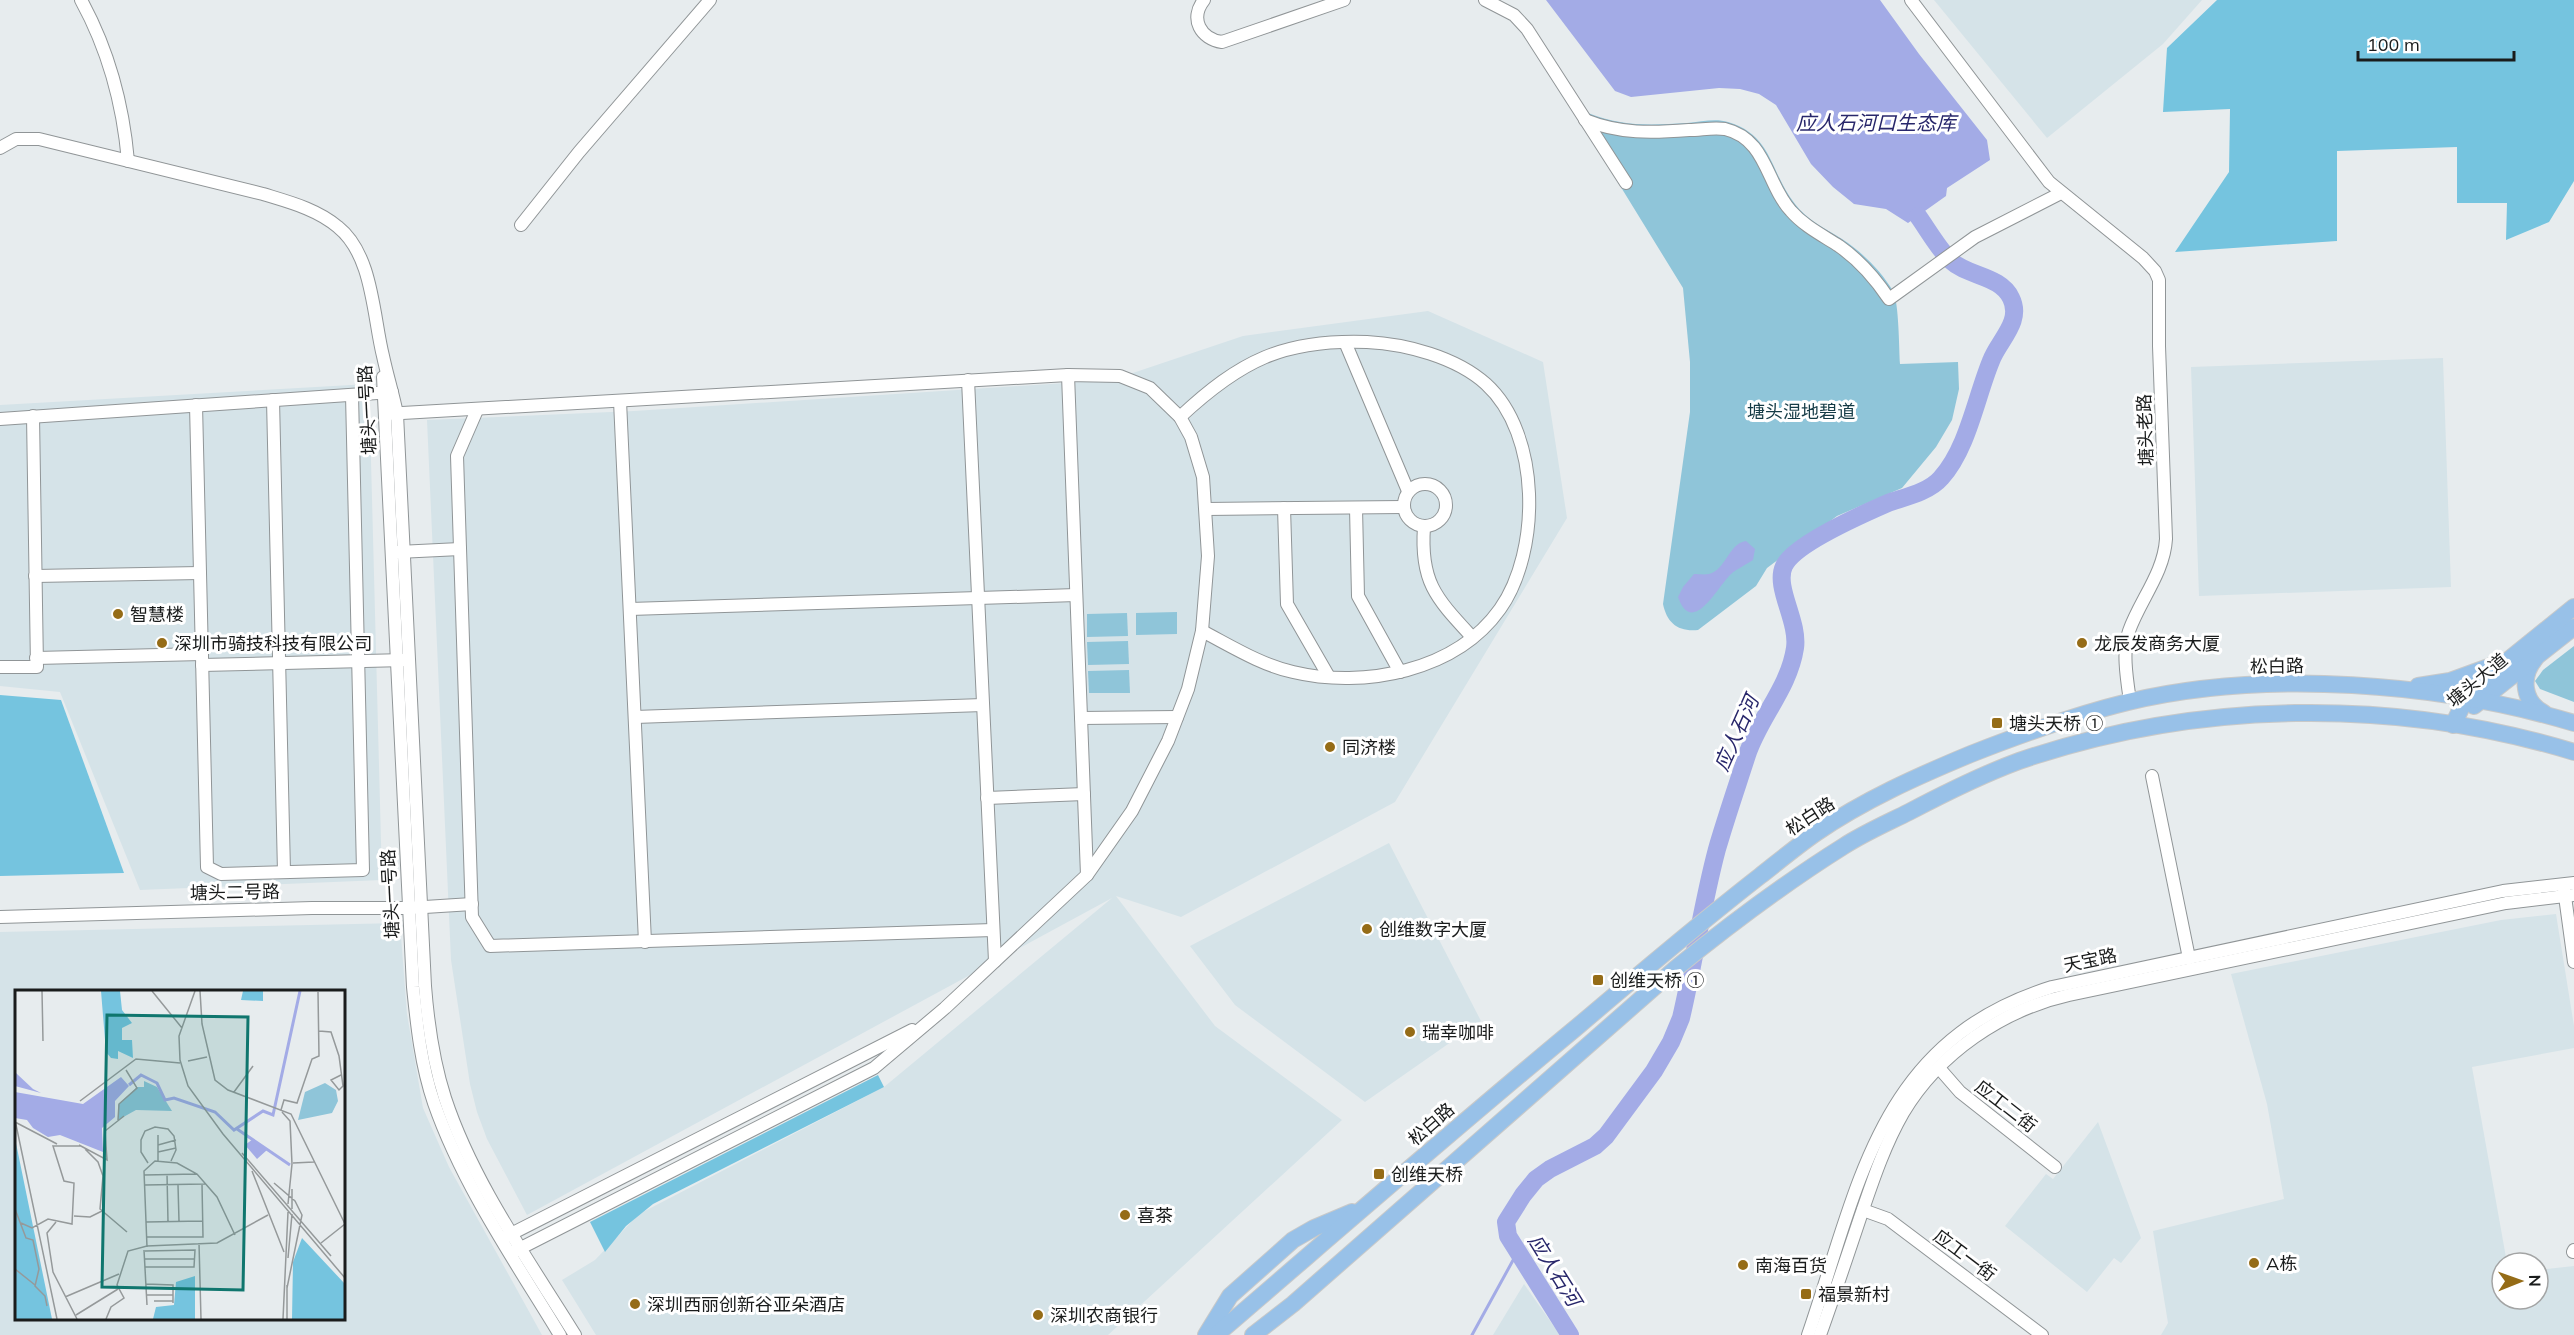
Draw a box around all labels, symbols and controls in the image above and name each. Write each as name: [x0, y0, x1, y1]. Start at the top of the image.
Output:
scale bar: [2358, 24, 2514, 62]
text: 100 m: [2367, 33, 2420, 56]
water label: 应人石河口生态库: [1796, 110, 1959, 135]
street label: 塘头一号路: [353, 364, 381, 456]
street label: 塘头老路: [2132, 394, 2158, 466]
park label: 塘头湿地碧道: [1747, 400, 1855, 423]
place label: 智慧楼: [130, 603, 184, 626]
marker: 智慧楼: [111, 607, 125, 621]
place label: 深圳市骑技科技有限公司: [174, 632, 372, 655]
place label: 龙辰发商务大厦: [2094, 632, 2220, 655]
marker: 深圳市骑技科技有限公司: [155, 636, 169, 650]
marker: 龙辰发商务大厦: [2075, 636, 2089, 650]
street label: 塘头大道: [2442, 648, 2512, 712]
street label: 松白路: [2250, 654, 2304, 678]
water label: 应人石河: [1708, 688, 1765, 775]
place label: 塘头天桥 ①: [2009, 712, 2104, 735]
marker: 塘头天桥 ①: [1990, 716, 2004, 730]
place label: 同济楼: [1342, 736, 1396, 759]
marker: 同济楼: [1323, 740, 1337, 754]
street label: 松白路: [1781, 792, 1839, 840]
street label: 塘头一号路: [376, 848, 404, 940]
street label: 塘头二号路: [190, 880, 280, 904]
place label: 创维数字大厦: [1379, 918, 1487, 941]
marker: 创维数字大厦: [1360, 922, 1374, 936]
street label: 天宝路: [2061, 943, 2119, 977]
place label: 创维天桥 ①: [1610, 969, 1705, 992]
marker: 创维天桥 ①: [1591, 973, 1605, 987]
inset map: [15, 990, 345, 1320]
place label: 瑞幸咖啡: [1422, 1021, 1494, 1044]
marker: 瑞幸咖啡: [1403, 1025, 1417, 1039]
street label: 应工二街: [1971, 1075, 2041, 1137]
street label: 松白路: [1403, 1098, 1459, 1150]
place label: 创维天桥: [1391, 1163, 1463, 1186]
marker: 创维天桥: [1372, 1167, 1386, 1181]
place label: 喜茶: [1137, 1204, 1173, 1227]
marker: 喜茶: [1118, 1208, 1132, 1222]
street label: 应工一街: [1929, 1224, 2001, 1286]
water label: 应人石河: [1523, 1229, 1589, 1314]
north arrow: [2490, 1251, 2550, 1311]
place label: A栋: [2266, 1252, 2297, 1275]
place label: 南海百货: [1755, 1254, 1827, 1277]
marker: A栋: [2247, 1256, 2261, 1270]
marker: 南海百货: [1736, 1258, 1750, 1272]
text: N: [2525, 1275, 2545, 1287]
place label: 福景新村: [1818, 1283, 1890, 1306]
marker: 福景新村: [1799, 1287, 1813, 1301]
place label: 深圳西丽创新谷亚朵酒店: [647, 1293, 845, 1316]
marker: 深圳西丽创新谷亚朵酒店: [628, 1297, 642, 1311]
place label: 深圳农商银行: [1050, 1304, 1158, 1327]
marker: 深圳农商银行: [1031, 1308, 1045, 1322]

